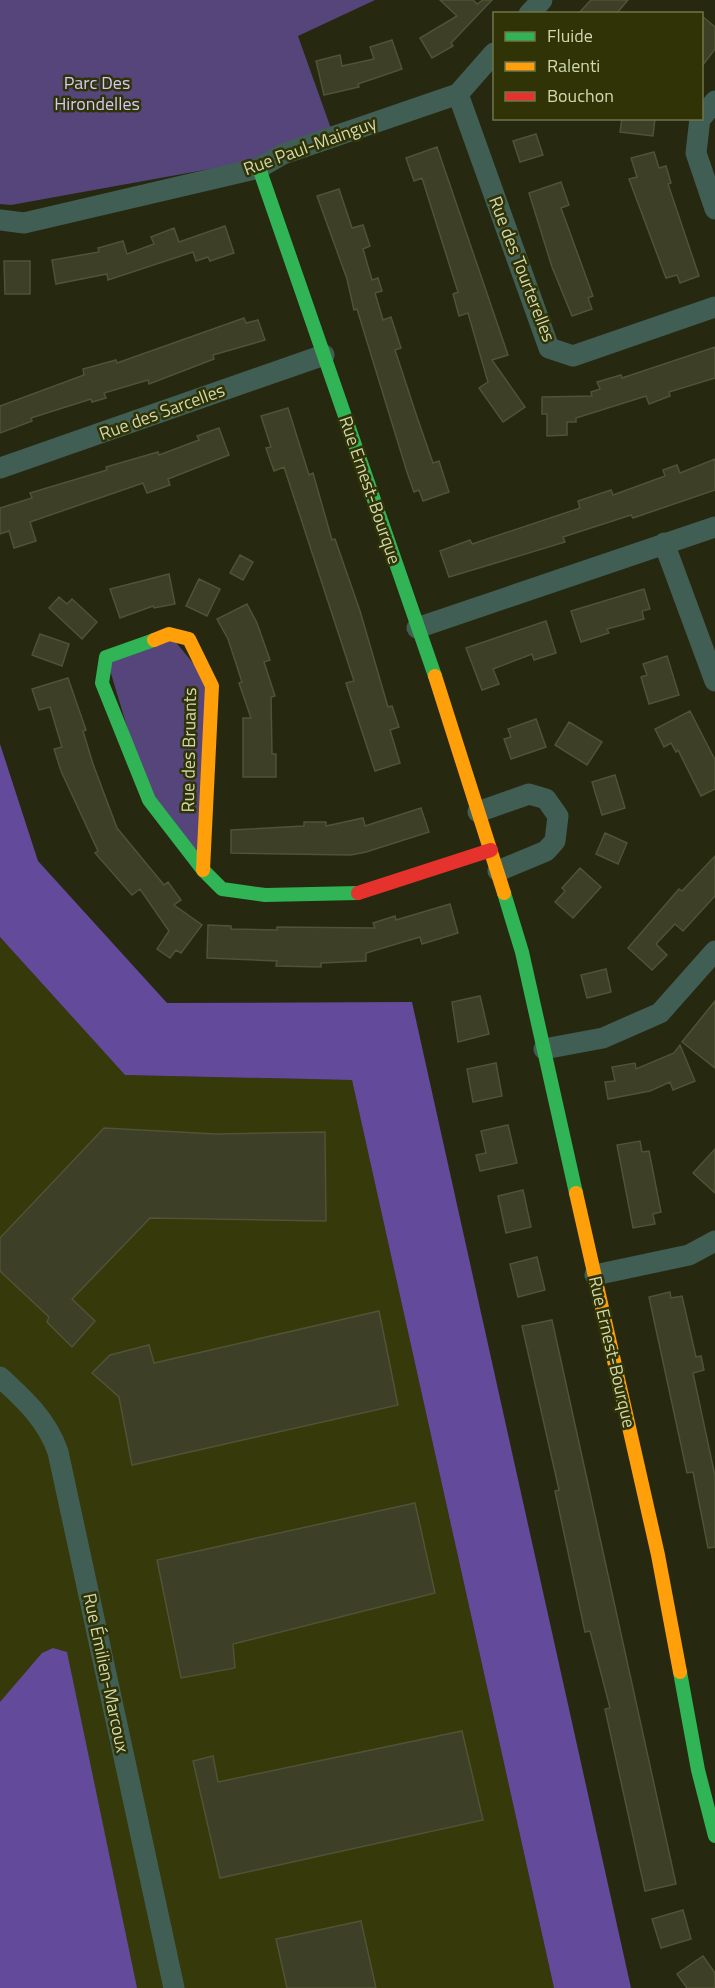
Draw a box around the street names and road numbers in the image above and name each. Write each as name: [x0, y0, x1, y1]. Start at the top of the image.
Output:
street label: Rue Paul-Mainguy: [239, 109, 381, 182]
street label: Rue des Tourterelles: [482, 192, 563, 346]
street label: Rue des Sarcelles: [95, 376, 228, 447]
street label: Rue Ernest-Bourque: [332, 412, 408, 568]
street label: Rue des Bruants: [174, 687, 203, 813]
street label: Rue Ernest-Bourque: [582, 1273, 643, 1430]
street label: Rue Émilien-Marcoux: [76, 1591, 137, 1755]

